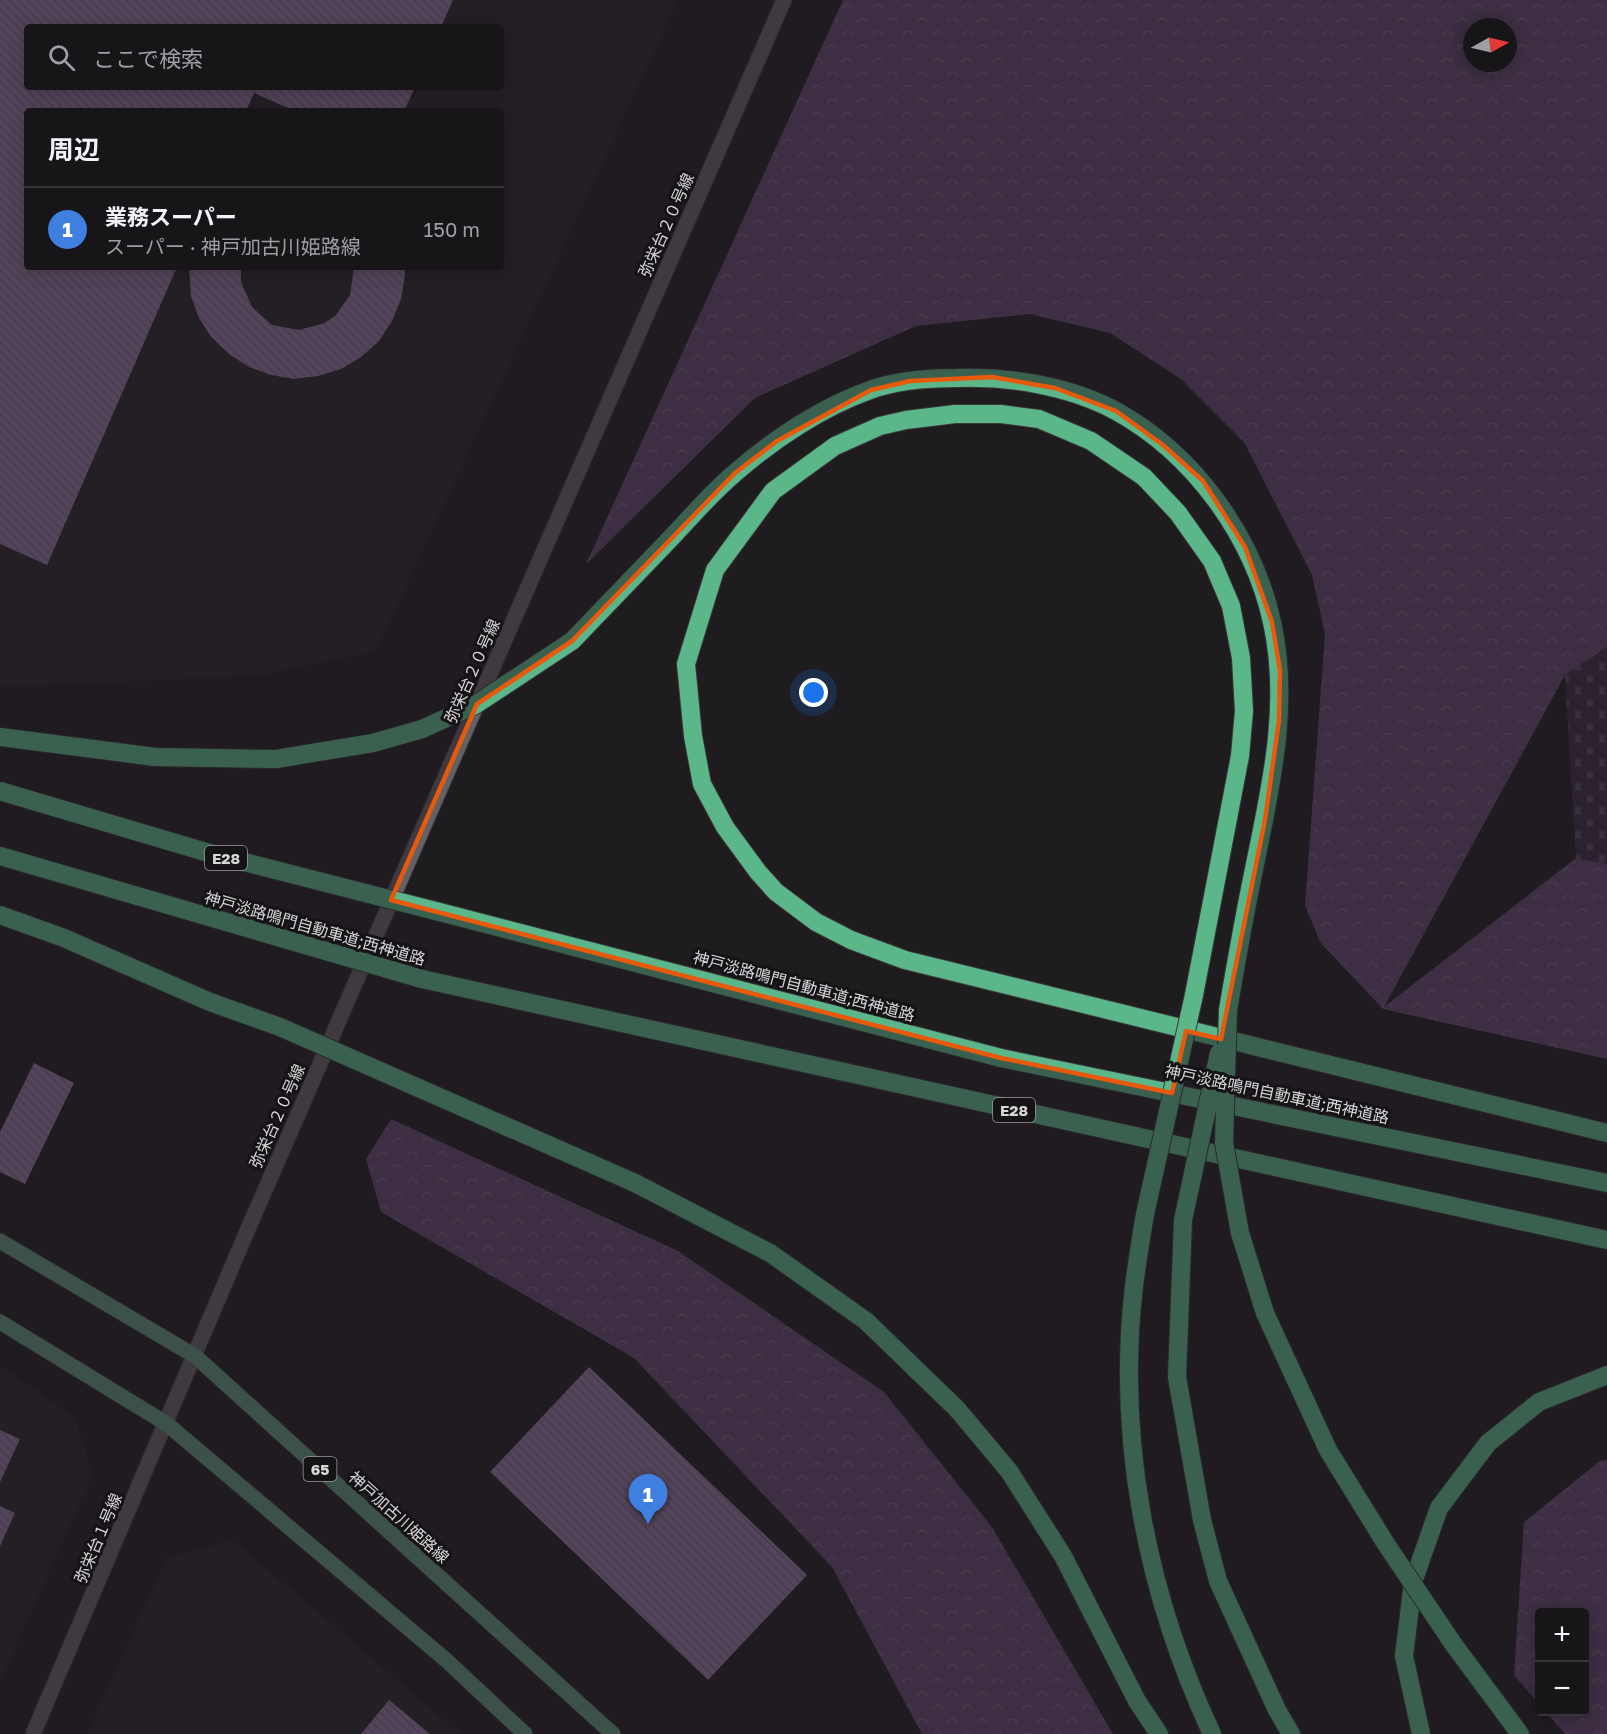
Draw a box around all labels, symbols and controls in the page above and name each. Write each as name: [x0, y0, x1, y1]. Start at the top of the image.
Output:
north arrow: [1463, 18, 1517, 72]
search box: [24, 24, 504, 90]
icon: search: [45, 41, 78, 74]
text: ここで検索: [93, 45, 203, 72]
text: 周辺: [48, 134, 100, 165]
street label: 弥栄台２０号線: [634, 170, 698, 280]
text: 業務スーパー: [105, 203, 237, 230]
text: 1: [62, 217, 73, 241]
text: 150 m: [424, 217, 480, 241]
text: スーパー · 神戸加古川姫路線: [105, 234, 361, 258]
street label: 弥栄台２０号線: [440, 616, 504, 726]
your location: [799, 678, 828, 707]
road number: E28: [205, 846, 247, 870]
street label: 神戸淡路鳴門自動車道;西神道路: [202, 887, 428, 969]
street label: 神戸淡路鳴門自動車道;西神道路: [691, 947, 917, 1025]
street label: 神戸淡路鳴門自動車道;西神道路: [1163, 1060, 1391, 1128]
street label: 弥栄台２０号線: [245, 1061, 309, 1171]
road number: E28: [993, 1098, 1035, 1122]
road number: 65: [304, 1457, 336, 1481]
street label: 神戸加古川姫路線: [345, 1467, 453, 1567]
pin: 1: [628, 1474, 668, 1524]
street label: 弥栄台１号線: [70, 1490, 126, 1586]
map controls: [1535, 1608, 1589, 1716]
button: +: [1535, 1608, 1589, 1662]
button: −: [1535, 1662, 1589, 1716]

